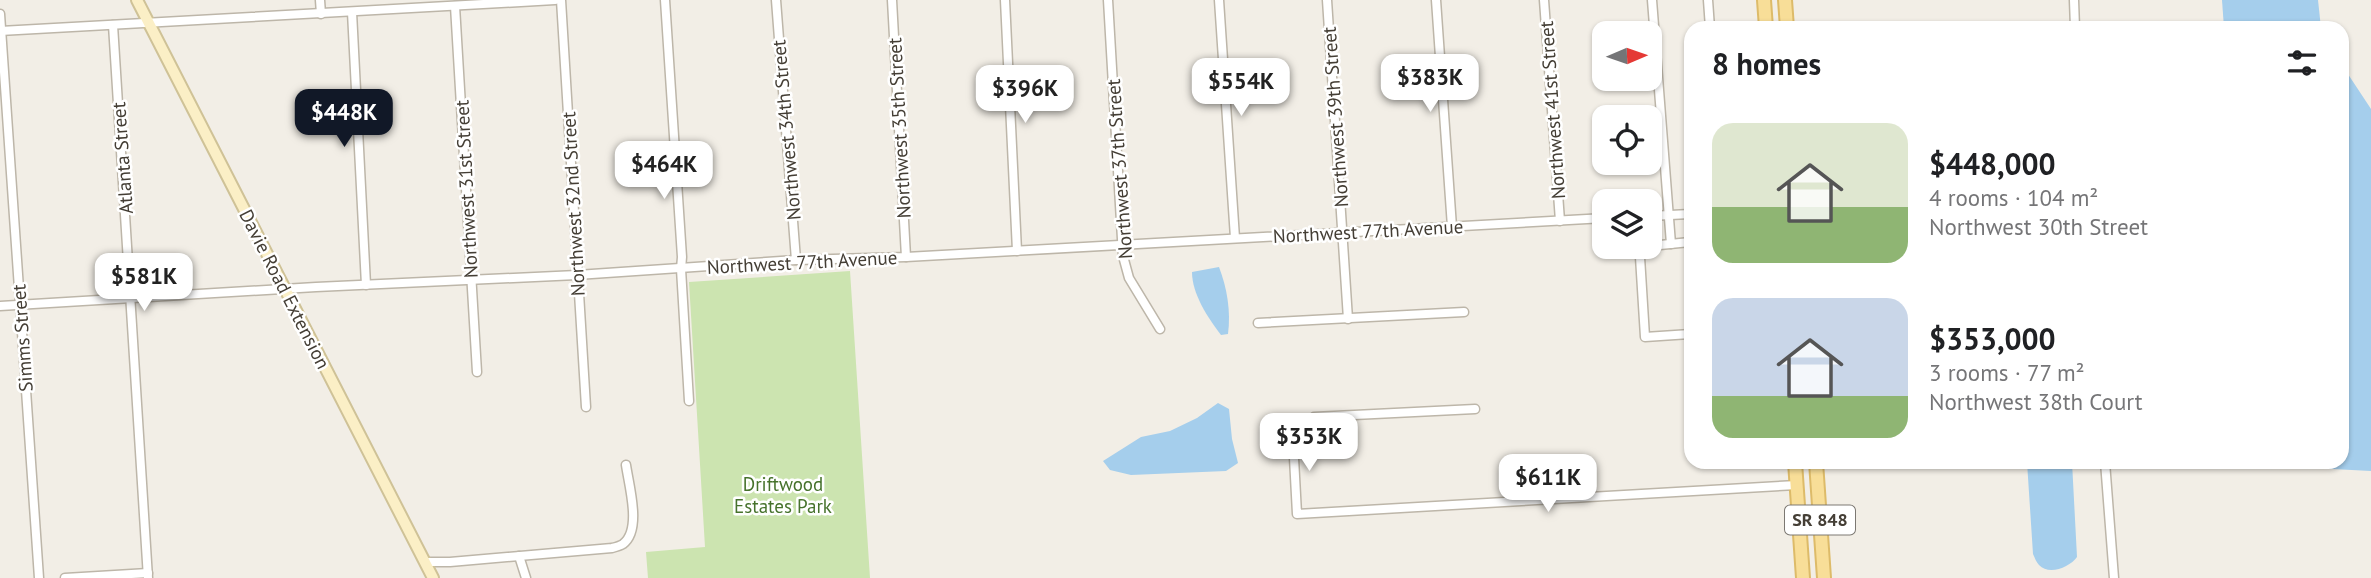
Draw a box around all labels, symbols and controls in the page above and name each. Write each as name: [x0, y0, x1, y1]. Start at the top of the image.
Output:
street label: Northwest 41st Street: [1534, 20, 1570, 200]
north arrow: [1592, 21, 1662, 91]
map controls: [1592, 21, 1662, 259]
street label: Northwest 39th Street: [1317, 25, 1353, 208]
street label: Northwest 35th Street: [882, 36, 916, 219]
street label: Northwest 34th Street: [766, 38, 806, 221]
text: 8 homes: [1712, 44, 1821, 83]
icon: filters: [2283, 44, 2321, 82]
pin: $383K: [1381, 54, 1479, 114]
pin: $554K: [1192, 58, 1290, 118]
text: $383K: [1397, 62, 1463, 91]
pin: $396K: [976, 66, 1074, 125]
text: $554K: [1208, 66, 1274, 95]
text: $396K: [992, 73, 1058, 102]
street label: Northwest 37th Street: [1101, 78, 1137, 260]
pin: $448K: [295, 90, 393, 149]
text: $448K: [311, 97, 377, 126]
street label: Northwest 31st Street: [449, 99, 483, 279]
street label: Atlanta Street: [106, 101, 138, 215]
button: locate: [1592, 105, 1662, 175]
street label: Northwest 32nd Street: [556, 111, 590, 297]
pin: $464K: [615, 142, 713, 201]
text: $448,000: [1929, 144, 2056, 183]
text: $464K: [631, 149, 697, 178]
icon: home: [1768, 151, 1852, 235]
text: 4 rooms · 104 m²: [1929, 183, 2098, 212]
button: layers: [1592, 189, 1662, 259]
street label: Davie Road Extension: [234, 205, 336, 373]
text: Northwest 30th Street: [1929, 212, 2148, 241]
street label: Northwest 77th Avenue: [1272, 214, 1464, 248]
street label: Northwest 77th Avenue: [706, 245, 898, 279]
pin: $581K: [95, 254, 193, 313]
text: $581K: [111, 261, 177, 290]
street label: Simms Street: [6, 283, 38, 393]
text: $353,000: [1929, 319, 2056, 358]
icon: home: [1768, 326, 1852, 410]
text: 3 rooms · 77 m²: [1929, 358, 2085, 387]
text: Northwest 38th Court: [1929, 387, 2143, 416]
pin: $353K: [1260, 414, 1358, 473]
text: $353K: [1276, 421, 1342, 450]
pin: $611K: [1499, 454, 1597, 514]
text: $611K: [1515, 462, 1581, 491]
park label: Driftwood Estates Park: [734, 472, 832, 518]
road number: SR 848: [1785, 506, 1855, 534]

